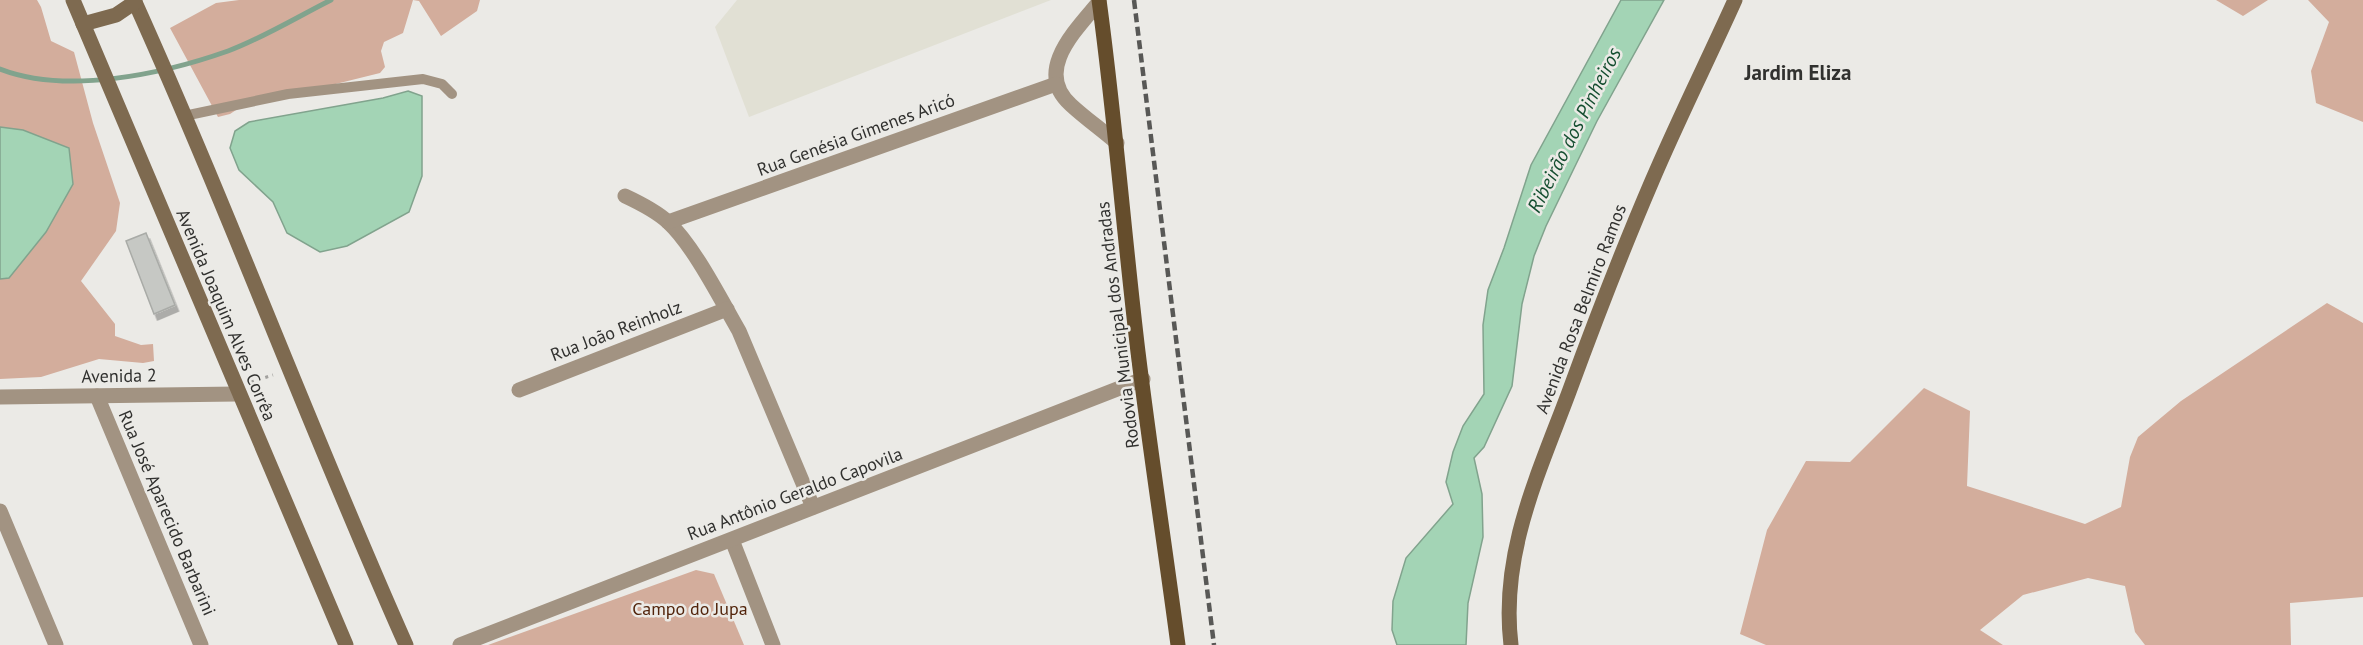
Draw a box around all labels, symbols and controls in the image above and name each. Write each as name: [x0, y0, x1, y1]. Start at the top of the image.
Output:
water label: Ribeirão dos Pinheiros: [1521, 43, 1627, 217]
district label: Jardim Eliza: [1744, 59, 1851, 86]
street label: Rua Genésia Gimenes Aricó: [754, 88, 958, 181]
street label: Rodovia Municipal dos Andradas: [1091, 200, 1144, 450]
street label: Avenida Rosa Belmiro Ramos: [1530, 201, 1631, 417]
street label: Avenida Joaquim Alves Corrêa: [171, 205, 282, 424]
street label: Rua João Reinholz: [547, 295, 685, 366]
street label: Avenida 2: [81, 363, 157, 388]
street label: Rua José Aparecido Barbarini: [114, 407, 221, 619]
street label: Rua Antônio Geraldo Capovila: [684, 442, 906, 545]
park label: Campo do Jupa: [632, 597, 748, 620]

